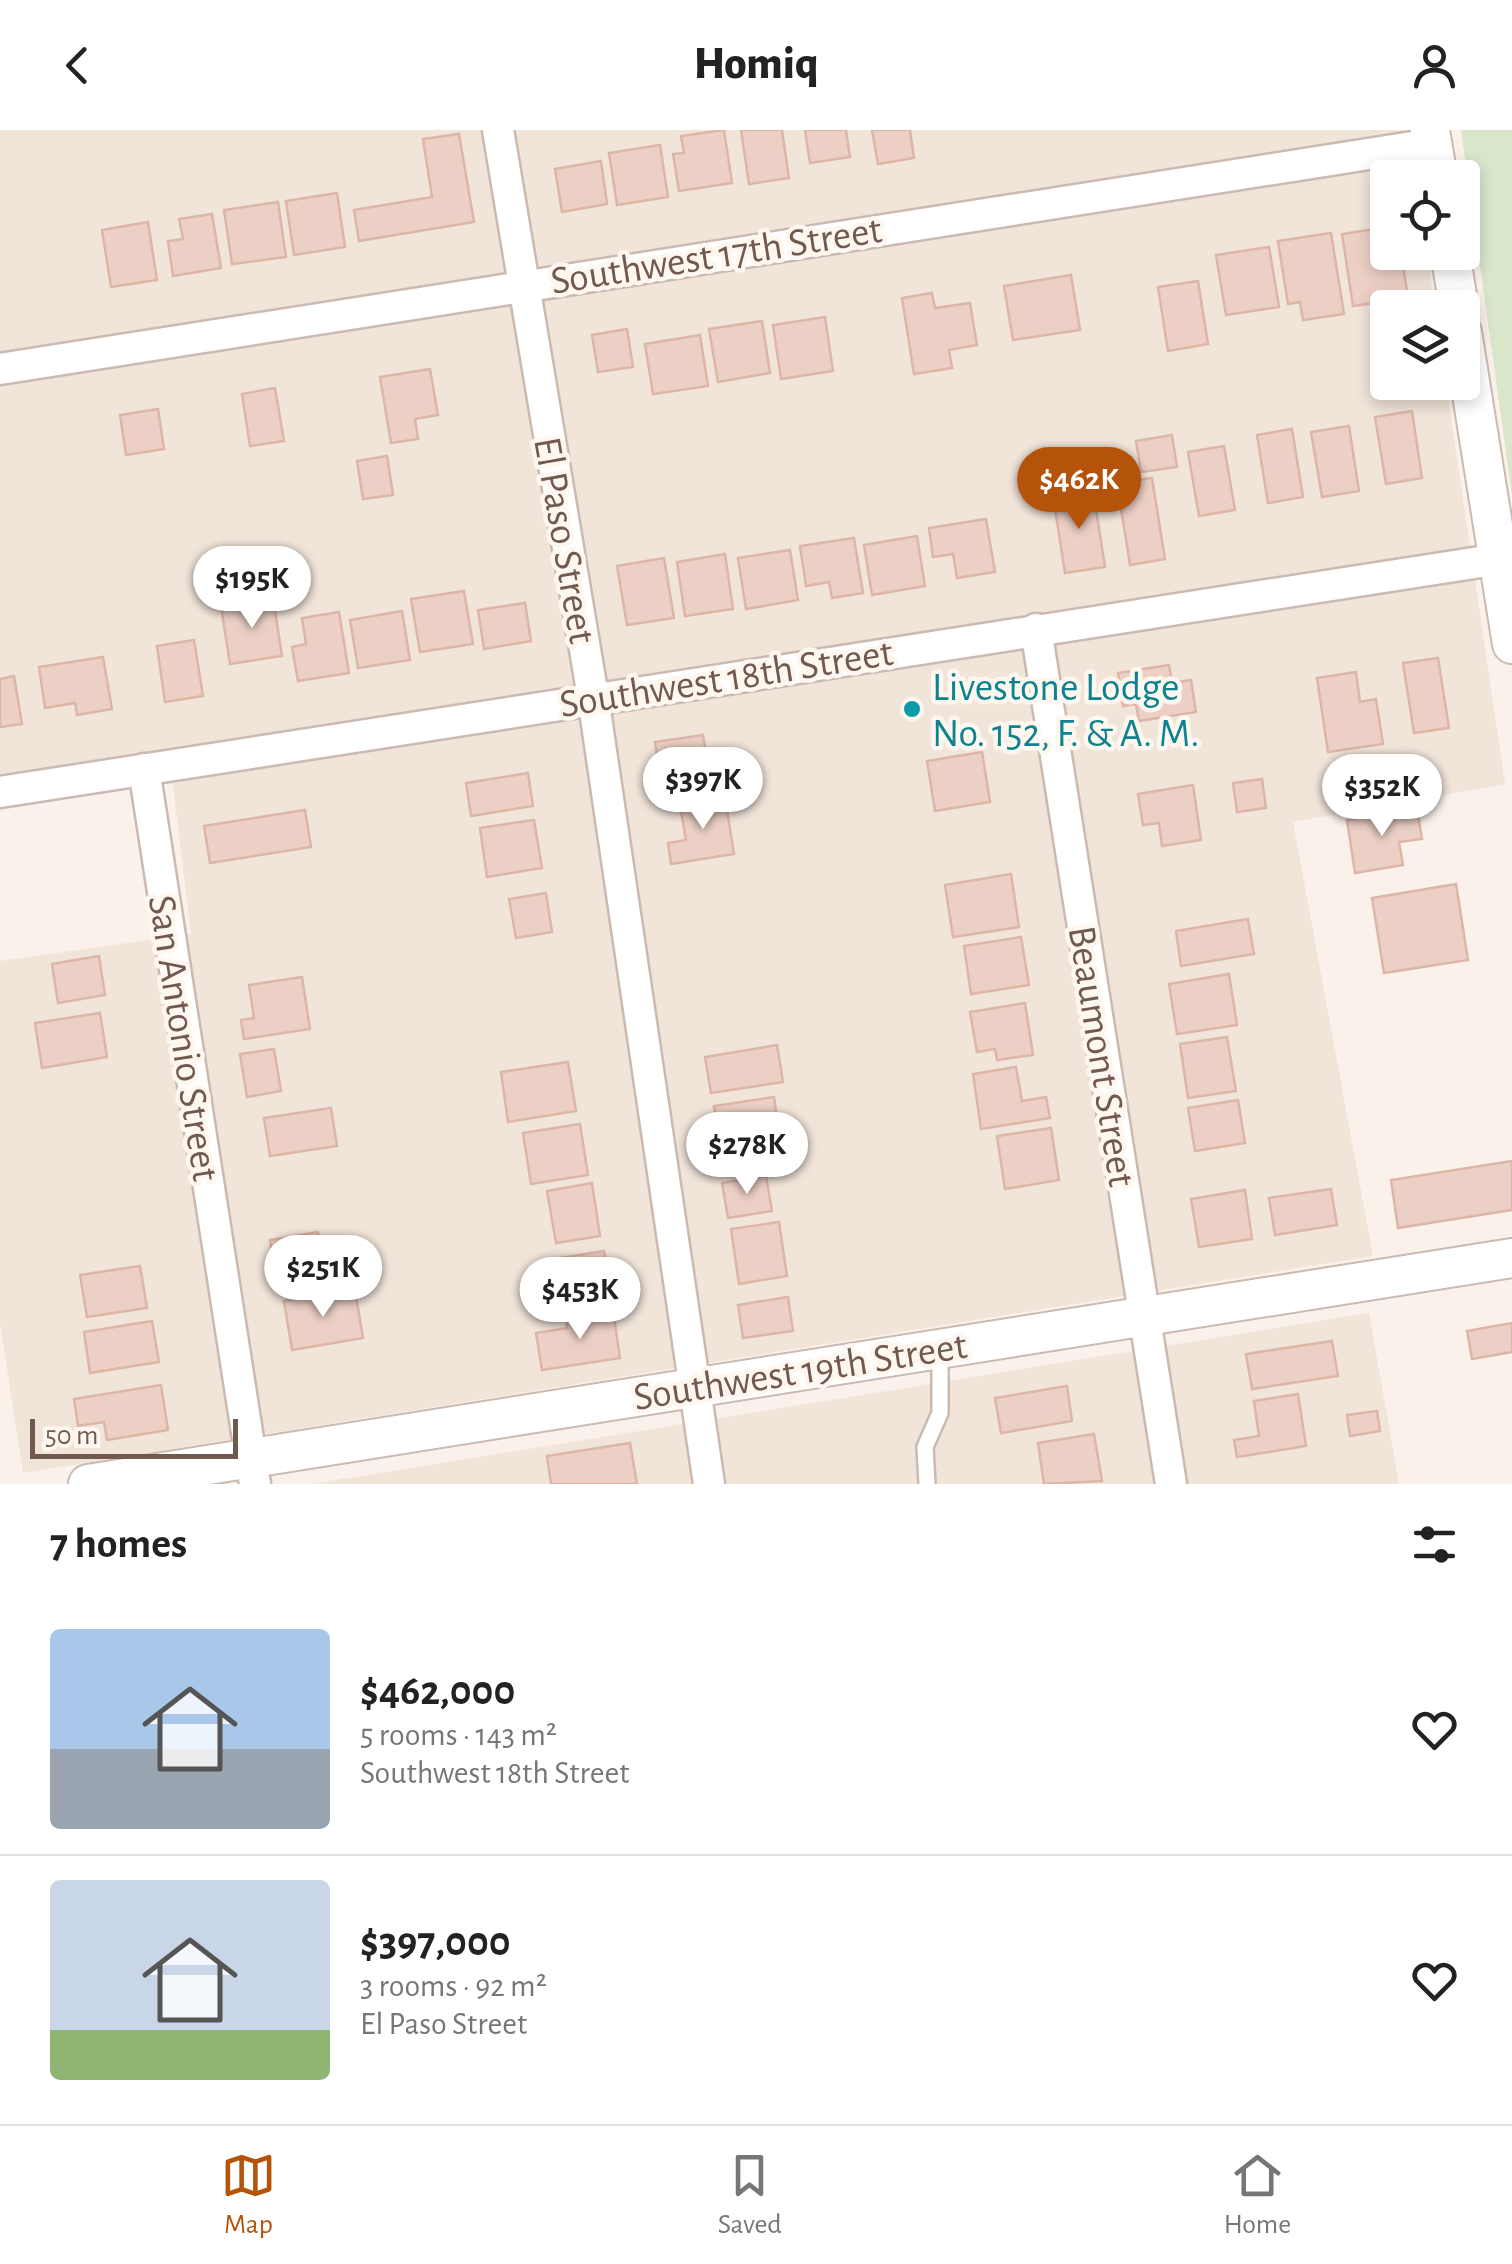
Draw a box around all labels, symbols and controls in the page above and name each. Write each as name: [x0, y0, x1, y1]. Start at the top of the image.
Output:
icon: back: [50, 38, 105, 93]
icon: person: [1407, 38, 1462, 93]
text: Homiq: [693, 42, 819, 87]
map controls: [1370, 160, 1480, 400]
button: locate: [1370, 160, 1480, 270]
street label: Southwest 17th Street: [548, 210, 885, 302]
button: layers: [1370, 290, 1480, 400]
street label: El Paso Street: [526, 434, 602, 647]
pin: $462K: [1009, 447, 1149, 532]
text: $462K: [1039, 463, 1119, 495]
pin: $195K: [182, 546, 322, 631]
text: $195K: [215, 562, 289, 594]
street label: Southwest 18th Street: [557, 633, 896, 725]
place label: Livestone Lodge No. 152, F. & A. M.: [932, 668, 1199, 754]
marker: Livestone Lodge No. 152, F. & A. M.: [901, 698, 923, 720]
pin: $397K: [633, 747, 773, 832]
pin: $352K: [1312, 754, 1452, 839]
text: $397K: [665, 763, 741, 795]
text: $352K: [1344, 770, 1420, 802]
street label: San Antonio Street: [141, 893, 225, 1184]
street label: Beaumont Street: [1061, 923, 1141, 1190]
pin: $278K: [677, 1112, 817, 1197]
text: $278K: [708, 1128, 786, 1160]
pin: $251K: [253, 1235, 393, 1320]
text: $251K: [286, 1251, 360, 1283]
pin: $453K: [510, 1257, 650, 1342]
text: $453K: [542, 1273, 618, 1305]
street label: Southwest 19th Street: [631, 1326, 970, 1418]
scale bar: [30, 1414, 238, 1458]
text: 50 m: [45, 1422, 99, 1450]
icon: filters: [1407, 1517, 1462, 1572]
text: 7 homes: [50, 1523, 187, 1565]
icon: home: [130, 1669, 250, 1789]
text: $462,000: [360, 1670, 515, 1712]
icon: heart: [1407, 1702, 1462, 1757]
text: 5 rooms · 143 m²: [360, 1719, 557, 1751]
text: Southwest 18th Street: [360, 1757, 630, 1789]
icon: home: [130, 1920, 250, 2040]
text: $397,000: [360, 1921, 511, 1963]
icon: heart: [1407, 1953, 1462, 2008]
text: 3 rooms · 92 m²: [360, 1970, 547, 2002]
text: El Paso Street: [360, 2008, 527, 2040]
tab: Map: [221, 2148, 276, 2242]
tab: Saved: [718, 2148, 782, 2242]
tab: Home: [1224, 2148, 1291, 2242]

